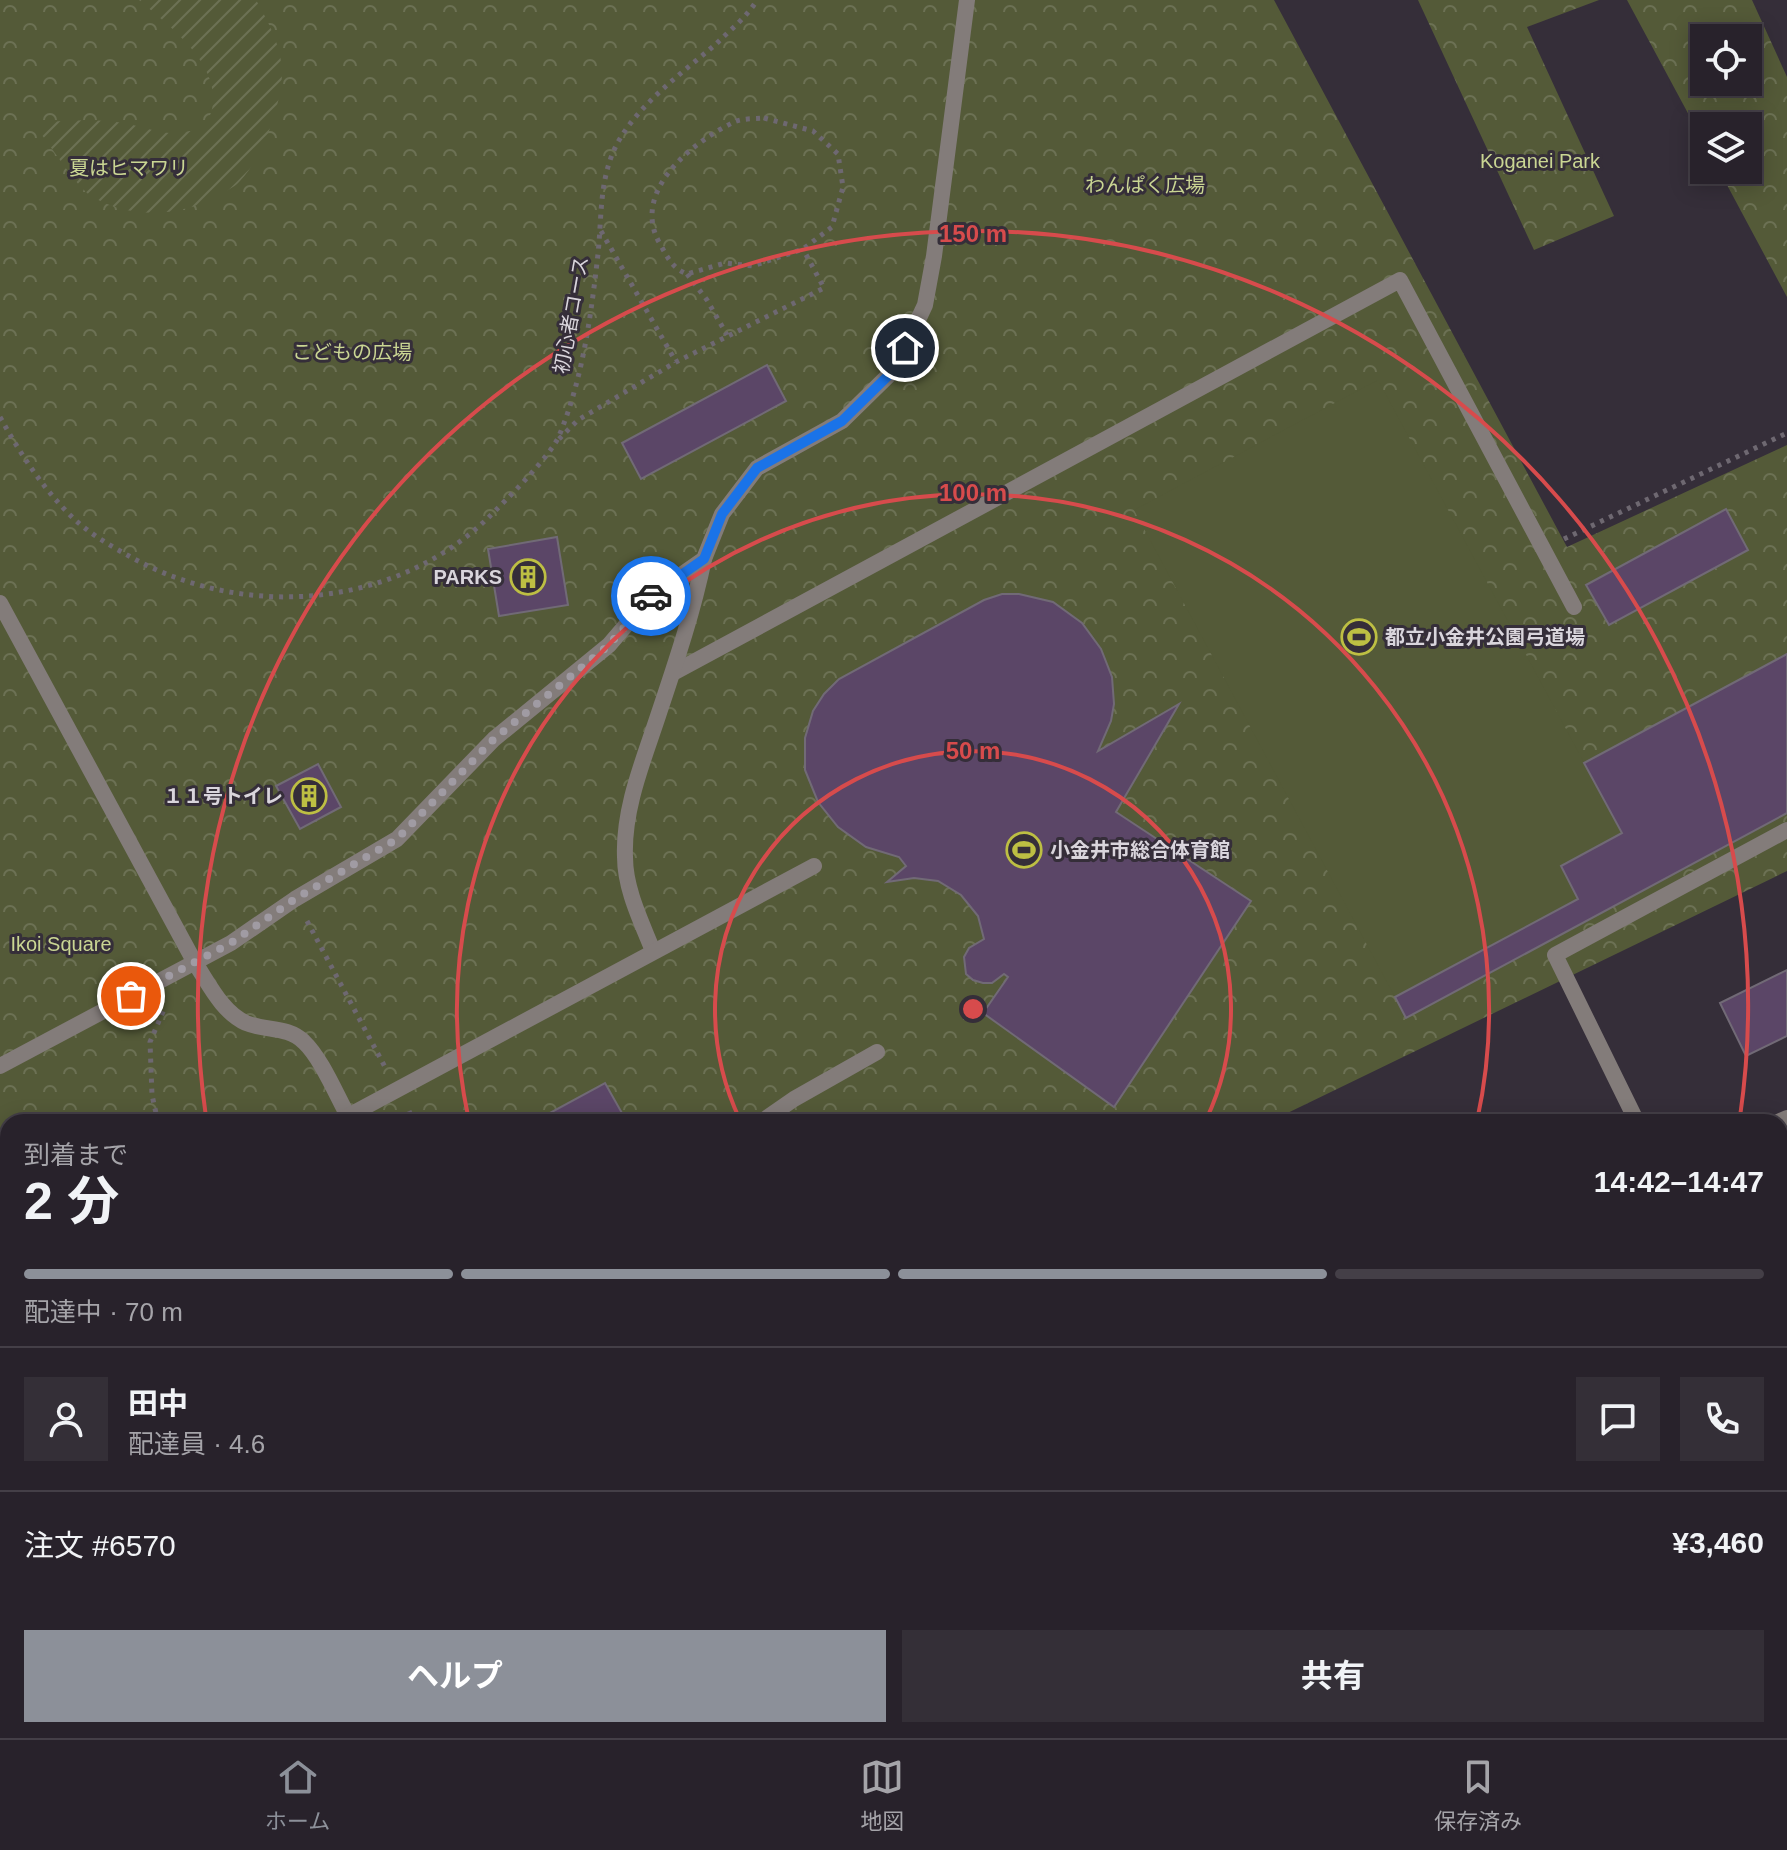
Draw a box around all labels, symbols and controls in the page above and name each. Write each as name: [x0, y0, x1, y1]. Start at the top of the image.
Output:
map controls: [1690, 24, 1762, 184]
button: locate: [1690, 24, 1762, 96]
button: layers: [1690, 112, 1762, 184]
park label: Koganei Park: [1480, 150, 1601, 172]
park label: 夏はヒマワリ: [69, 157, 189, 179]
park label: わんぱく広場: [1085, 174, 1205, 196]
text: 150 m: [939, 220, 1007, 247]
street label: 初心者コース: [550, 254, 592, 376]
pin: [871, 314, 939, 382]
icon: home: [883, 326, 927, 370]
park label: こどもの広場: [292, 341, 412, 363]
text: 100 m: [939, 479, 1007, 506]
courier: [611, 556, 691, 636]
building icon: PARKS: [509, 558, 547, 596]
place label: PARKS: [433, 566, 502, 588]
icon: car: [629, 574, 673, 618]
sports icon: 都立小金井公園弓道場: [1340, 618, 1378, 656]
place label: 都立小金井公園弓道場: [1385, 626, 1585, 648]
text: 50 m: [946, 737, 1000, 764]
building icon: １１号トイレ: [290, 777, 328, 815]
place label: １１号トイレ: [163, 785, 283, 807]
sports icon: 小金井市総合体育館: [1005, 831, 1043, 869]
place label: 小金井市総合体育館: [1050, 839, 1230, 861]
park label: Ikoi Square: [10, 933, 112, 955]
pin: [97, 962, 165, 1030]
icon: bag: [109, 974, 153, 1018]
centre of rings: [959, 995, 987, 1023]
text: 到着まで: [24, 1140, 128, 1170]
text: 14:42–14:47: [1594, 1165, 1764, 1198]
text: 2 分: [24, 1172, 119, 1230]
text: 配達中 · 70 m: [24, 1297, 183, 1327]
button: person: [24, 1377, 108, 1461]
button: chat: [1576, 1377, 1660, 1461]
button: phone: [1680, 1377, 1764, 1461]
text: 田中: [128, 1387, 188, 1420]
text: 配達員 · 4.6: [128, 1429, 265, 1459]
text: ¥3,460: [1672, 1526, 1764, 1559]
text: 注文 #6570: [24, 1529, 176, 1562]
button: ヘルプ: [24, 1630, 886, 1722]
button: 共有: [902, 1630, 1764, 1722]
tab: ホーム: [265, 1755, 330, 1835]
tab: 地図: [860, 1755, 904, 1835]
tab: 保存済み: [1434, 1755, 1522, 1835]

